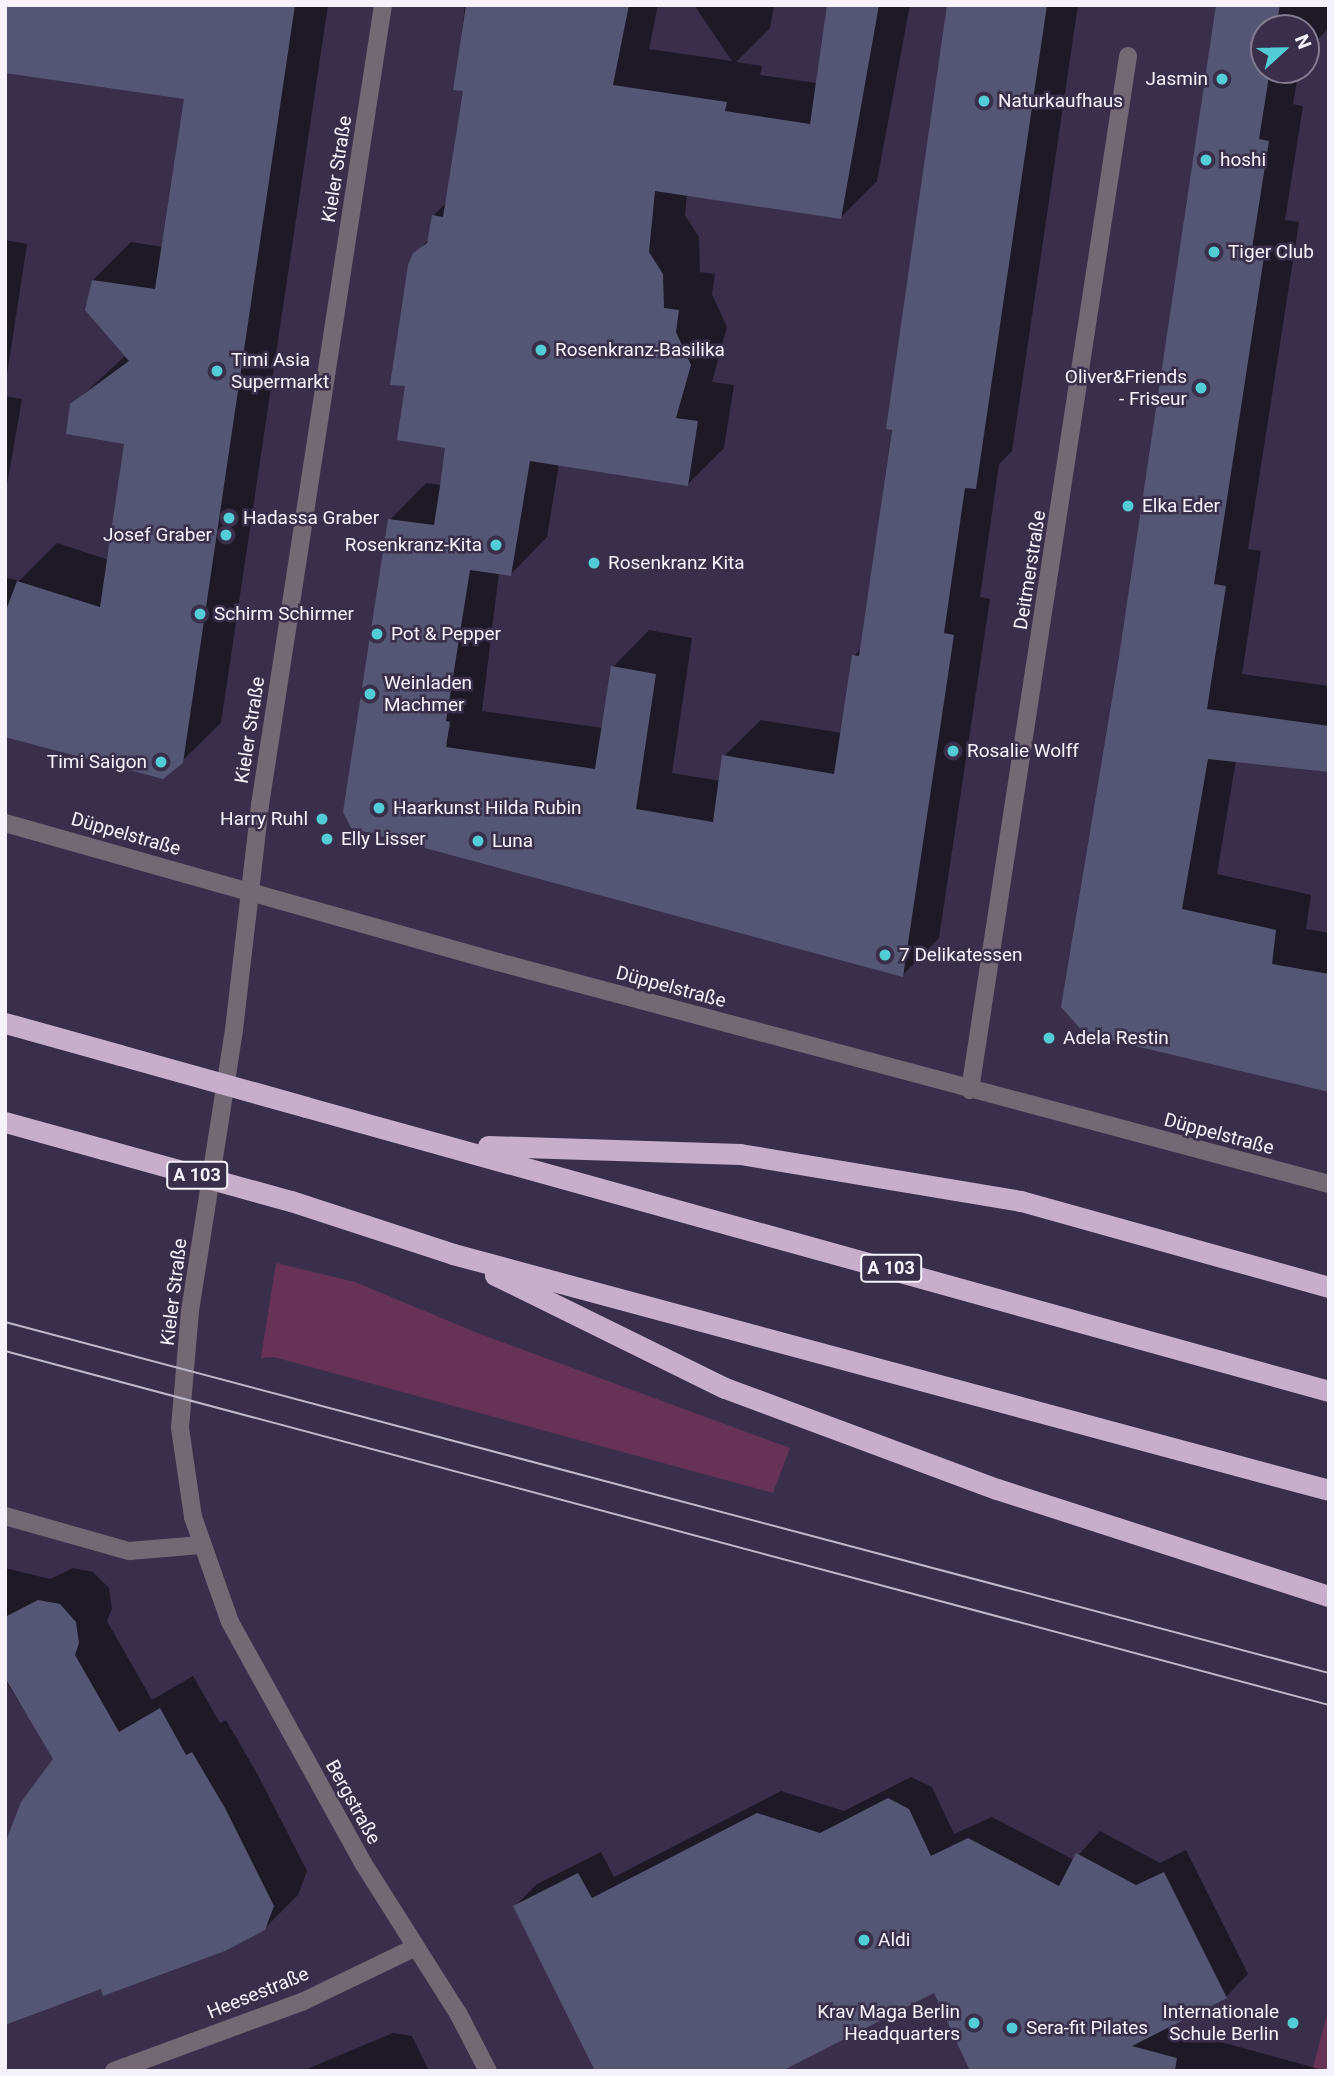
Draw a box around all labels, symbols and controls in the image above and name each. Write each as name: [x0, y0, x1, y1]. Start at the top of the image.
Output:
north arrow: [1250, 14, 1320, 84]
text: N: [1290, 31, 1316, 52]
place label: Jasmin: [1146, 68, 1208, 90]
marker: Jasmin: [1214, 71, 1230, 87]
place label: Naturkaufhaus: [998, 90, 1123, 112]
marker: Naturkaufhaus: [976, 93, 992, 109]
street label: Kieler Straße: [317, 114, 357, 224]
place label: hoshi: [1220, 149, 1266, 171]
marker: hoshi: [1198, 152, 1214, 168]
place label: Tiger Club: [1228, 241, 1314, 263]
marker: Tiger Club: [1206, 244, 1222, 260]
place label: Rosenkranz-Basilika: [555, 339, 725, 361]
marker: Rosenkranz-Basilika: [533, 342, 549, 358]
place label: Timi Asia Supermarkt: [231, 349, 329, 393]
marker: Timi Asia Supermarkt: [209, 363, 225, 379]
place label: Oliver&Friends - Friseur: [1065, 366, 1187, 410]
marker: Oliver&Friends - Friseur: [1193, 380, 1209, 396]
place label: Elka Eder: [1142, 495, 1220, 517]
marker: Elka Eder: [1120, 498, 1136, 514]
place label: Hadassa Graber: [243, 507, 379, 529]
street label: Deitmerstraße: [1009, 509, 1051, 631]
marker: Hadassa Graber: [221, 510, 237, 526]
place label: Josef Graber: [103, 524, 212, 546]
marker: Josef Graber: [218, 527, 234, 543]
place label: Rosenkranz-Kita: [345, 534, 482, 556]
marker: Rosenkranz-Kita: [488, 537, 504, 553]
place label: Rosenkranz Kita: [608, 552, 745, 574]
marker: Rosenkranz Kita: [586, 555, 602, 571]
place label: Schirm Schirmer: [214, 603, 354, 625]
marker: Schirm Schirmer: [192, 606, 208, 622]
place label: Pot & Pepper: [391, 623, 501, 645]
marker: Pot & Pepper: [369, 626, 385, 642]
place label: Weinladen Machmer: [384, 672, 472, 716]
street label: Kieler Straße: [230, 675, 270, 785]
marker: Weinladen Machmer: [362, 686, 378, 702]
place label: Rosalie Wolff: [967, 740, 1079, 762]
marker: Rosalie Wolff: [945, 743, 961, 759]
place label: Timi Saigon: [47, 751, 147, 773]
marker: Timi Saigon: [153, 754, 169, 770]
place label: Haarkunst Hilda Rubin: [393, 797, 582, 819]
marker: Haarkunst Hilda Rubin: [371, 800, 387, 816]
street label: Düppelstraße: [69, 807, 183, 861]
place label: Harry Ruhl: [220, 808, 308, 830]
marker: Harry Ruhl: [314, 811, 330, 827]
place label: Elly Lisser: [341, 828, 426, 850]
place label: Luna: [492, 830, 533, 852]
marker: Elly Lisser: [319, 831, 335, 847]
marker: Luna: [470, 833, 486, 849]
place label: 7 Delikatessen: [899, 944, 1023, 966]
marker: 7 Delikatessen: [877, 947, 893, 963]
street label: Düppelstraße: [614, 961, 728, 1013]
place label: Adela Restin: [1063, 1027, 1169, 1049]
marker: Adela Restin: [1041, 1030, 1057, 1046]
street label: Düppelstraße: [1162, 1108, 1276, 1160]
road number: A 103: [166, 1160, 228, 1190]
street label: Kieler Straße: [156, 1237, 192, 1347]
road number: A 103: [860, 1254, 922, 1282]
street label: Bergstraße: [321, 1756, 385, 1848]
place label: Aldi: [878, 1929, 910, 1951]
marker: Aldi: [856, 1932, 872, 1948]
street label: Heesestraße: [204, 1962, 312, 2024]
place label: Krav Maga Berlin Headquarters: [817, 2001, 960, 2045]
place label: Internationale Schule Berlin: [1163, 2001, 1279, 2045]
marker: Krav Maga Berlin Headquarters: [966, 2015, 982, 2031]
marker: Internationale Schule Berlin: [1285, 2015, 1301, 2031]
place label: Sera-fit Pilates: [1026, 2017, 1148, 2039]
marker: Sera-fit Pilates: [1004, 2020, 1020, 2036]

